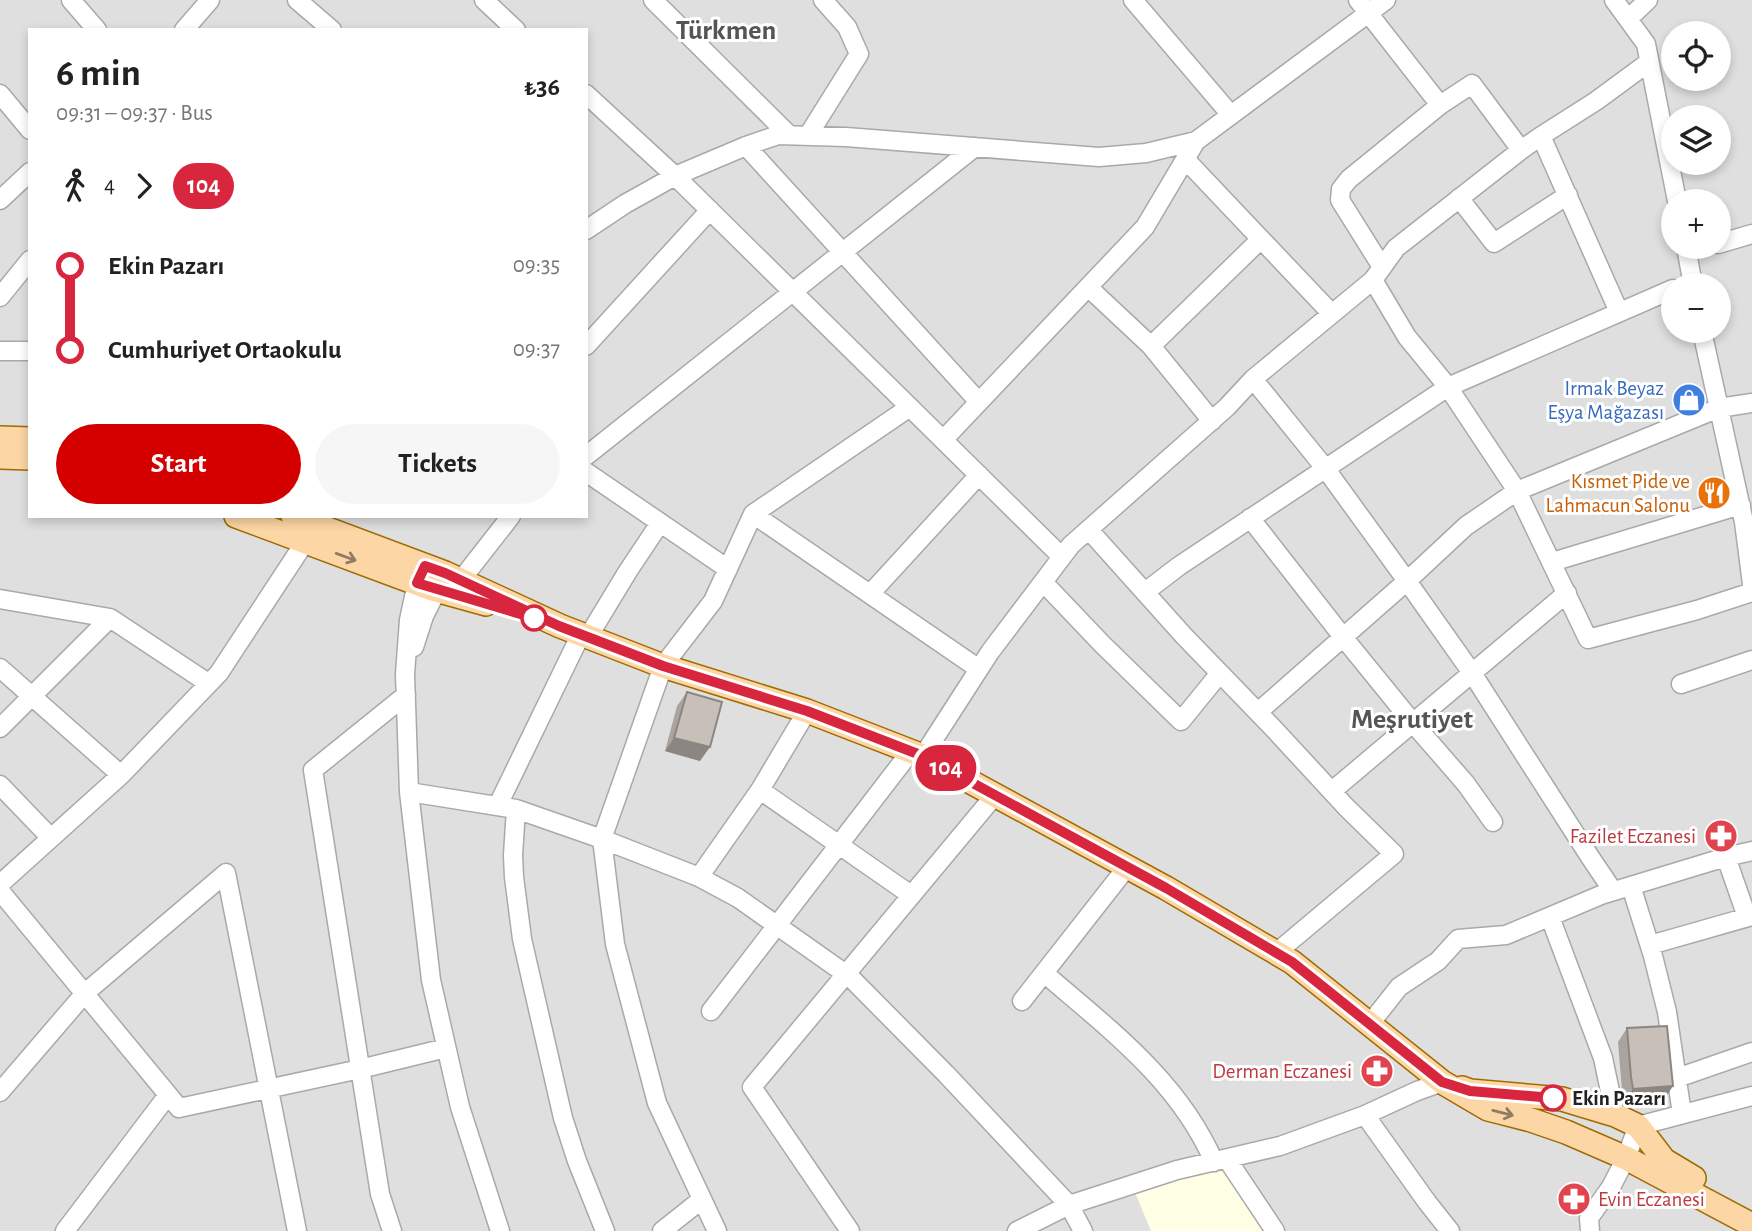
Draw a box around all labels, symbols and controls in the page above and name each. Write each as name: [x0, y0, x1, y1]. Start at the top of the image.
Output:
district label: Türkmen: [676, 17, 776, 45]
map controls: [1661, 21, 1731, 343]
button: locate: [1661, 21, 1731, 91]
text: 6 min: [56, 55, 141, 93]
text: ₺36: [524, 74, 560, 100]
text: 09:31 – 09:37 · Bus: [56, 102, 213, 125]
button: layers: [1661, 105, 1731, 175]
icon: walk: [56, 167, 94, 205]
icon: forward: [125, 167, 163, 205]
text: 4: [104, 174, 115, 197]
text: 104: [187, 174, 220, 198]
button: +: [1661, 189, 1731, 259]
text: Ekin Pazarı: [108, 253, 224, 279]
text: 09:35: [513, 254, 560, 277]
button: −: [1661, 273, 1731, 343]
text: Cumhuriyet Ortaokulu: [108, 337, 342, 363]
text: 09:37: [513, 338, 560, 361]
place label: Irmak Beyaz Eşya Mağazası: [1547, 378, 1664, 423]
shop icon: Irmak Beyaz Eşya Mağazası: [1670, 381, 1708, 419]
button: Start: [56, 424, 301, 504]
button: Tickets: [315, 424, 560, 504]
place label: Kısmet Pide ve Lahmacun Salonu: [1545, 471, 1690, 516]
restaurant icon: Kısmet Pide ve Lahmacun Salonu: [1695, 474, 1733, 512]
one-way arrow: [335, 552, 357, 564]
unlabelled marker: [521, 605, 547, 631]
district label: Meşrutiyet: [1351, 706, 1473, 734]
line badge: 104: [906, 745, 986, 791]
text: 104: [929, 756, 963, 780]
pharmacy icon: Fazilet Eczanesi: [1702, 817, 1740, 855]
place label: Fazilet Eczanesi: [1570, 826, 1696, 847]
pharmacy icon: Derman Eczanesi: [1358, 1052, 1396, 1090]
place label: Derman Eczanesi: [1212, 1061, 1352, 1082]
marker: Ekin Pazarı: [1540, 1085, 1566, 1111]
place label: Ekin Pazarı: [1572, 1088, 1666, 1109]
one-way arrow: [1491, 1107, 1513, 1120]
pharmacy icon: Evin Eczanesi: [1555, 1180, 1593, 1218]
place label: Evin Eczanesi: [1598, 1189, 1705, 1210]

